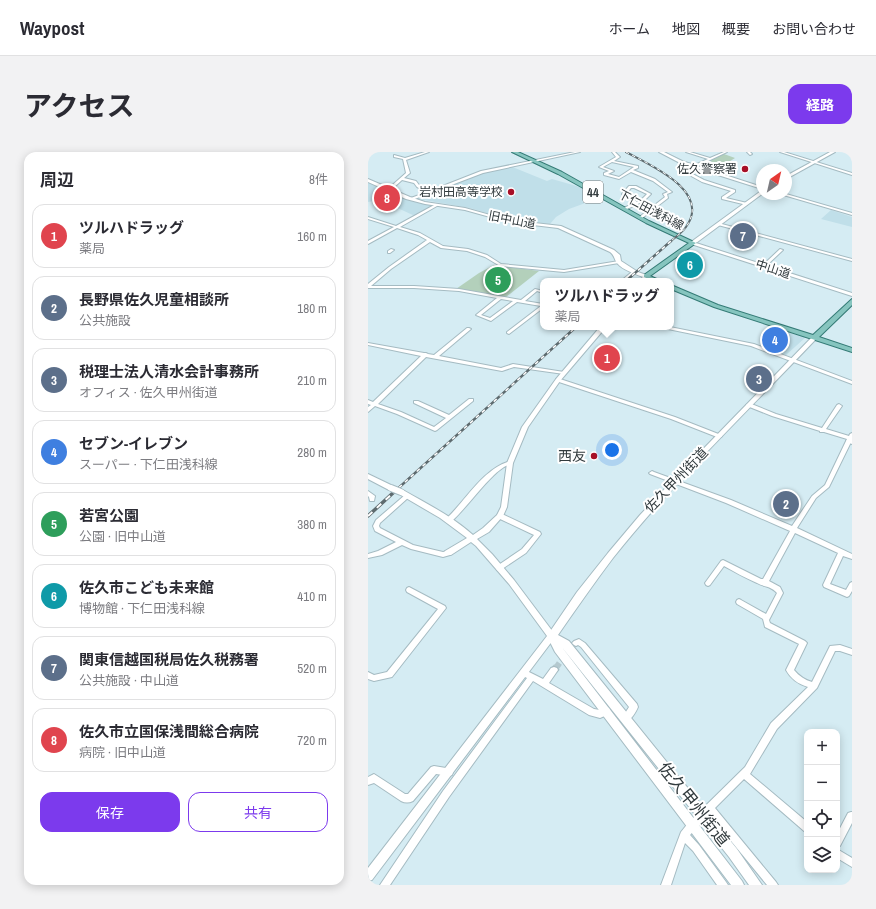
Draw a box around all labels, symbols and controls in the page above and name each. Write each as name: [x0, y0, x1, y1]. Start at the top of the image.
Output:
text: Waypost: [20, 15, 84, 41]
text: ホーム: [608, 20, 650, 38]
text: 地図: [672, 20, 700, 38]
text: 概要: [722, 20, 750, 38]
text: お問い合わせ: [772, 20, 856, 38]
button: 経路: [788, 84, 852, 124]
text: アクセス: [24, 87, 135, 125]
place label: 佐久警察署: [677, 161, 737, 177]
marker: 佐久警察署: [740, 164, 750, 174]
north arrow: [756, 164, 792, 200]
text: 周辺: [40, 168, 74, 191]
text: 8件: [309, 171, 328, 188]
road number: 44: [583, 181, 603, 203]
pin: 8: [374, 183, 400, 213]
place label: 岩村田高等学校: [419, 184, 503, 200]
street label: 下仁田浅科線: [615, 186, 687, 234]
marker: 岩村田高等学校: [506, 187, 516, 197]
street label: 旧中山道: [487, 208, 537, 232]
text: ツルハドラッグ: [79, 217, 184, 238]
pin: 7: [730, 221, 756, 251]
text: 1: [51, 228, 57, 245]
text: 160 m: [297, 228, 327, 245]
text: 薬局: [79, 240, 105, 257]
pin: 6: [677, 250, 703, 280]
street label: 中山道: [753, 256, 793, 282]
pin: 5: [485, 265, 511, 295]
popup: [540, 278, 674, 330]
text: ツルハドラッグ: [554, 285, 660, 306]
text: 長野県佐久児童相談所: [79, 289, 229, 310]
text: 2: [51, 300, 57, 317]
text: 180 m: [297, 300, 327, 317]
text: 薬局: [554, 308, 581, 325]
text: 公共施設: [79, 312, 131, 329]
pin: 4: [762, 325, 788, 355]
pin: 1: [594, 343, 620, 373]
text: 税理士法人清水会計事務所: [79, 361, 259, 382]
pin: 3: [746, 364, 772, 394]
text: 3: [51, 372, 57, 389]
text: 210 m: [297, 372, 327, 389]
text: オフィス · 佐久甲州街道: [79, 384, 218, 401]
text: セブン-イレブン: [79, 433, 188, 454]
your location: [602, 440, 622, 460]
text: 4: [51, 444, 57, 461]
text: 280 m: [297, 444, 327, 461]
street label: 佐久甲州街道: [640, 444, 712, 516]
place label: 西友: [558, 447, 586, 465]
marker: 西友: [589, 451, 599, 461]
text: スーパー · 下仁田浅科線: [79, 456, 218, 473]
pin: 2: [773, 489, 799, 519]
text: 若宮公園: [79, 505, 139, 526]
text: 5: [51, 516, 57, 533]
text: 380 m: [297, 516, 327, 533]
text: 公園 · 旧中山道: [79, 528, 166, 545]
text: 佐久市こども未来館: [79, 577, 214, 598]
text: 6: [51, 588, 57, 605]
text: 410 m: [297, 588, 327, 605]
text: 博物館 · 下仁田浅科線: [79, 600, 205, 617]
text: 関東信越国税局佐久税務署: [79, 649, 259, 670]
text: 7: [51, 660, 57, 677]
text: 520 m: [297, 660, 327, 677]
text: 公共施設 · 中山道: [79, 672, 179, 689]
text: 佐久市立国保浅間総合病院: [79, 721, 259, 742]
map controls: [804, 729, 840, 873]
button: +: [804, 729, 840, 765]
text: 8: [51, 732, 57, 749]
text: 720 m: [297, 732, 327, 749]
text: 病院 · 旧中山道: [79, 744, 166, 761]
street label: 佐久甲州街道: [653, 757, 735, 851]
button: −: [804, 765, 840, 801]
button: 保存: [40, 792, 180, 832]
button: 共有: [188, 792, 328, 832]
button: locate: [804, 801, 840, 837]
button: layers: [804, 837, 840, 873]

